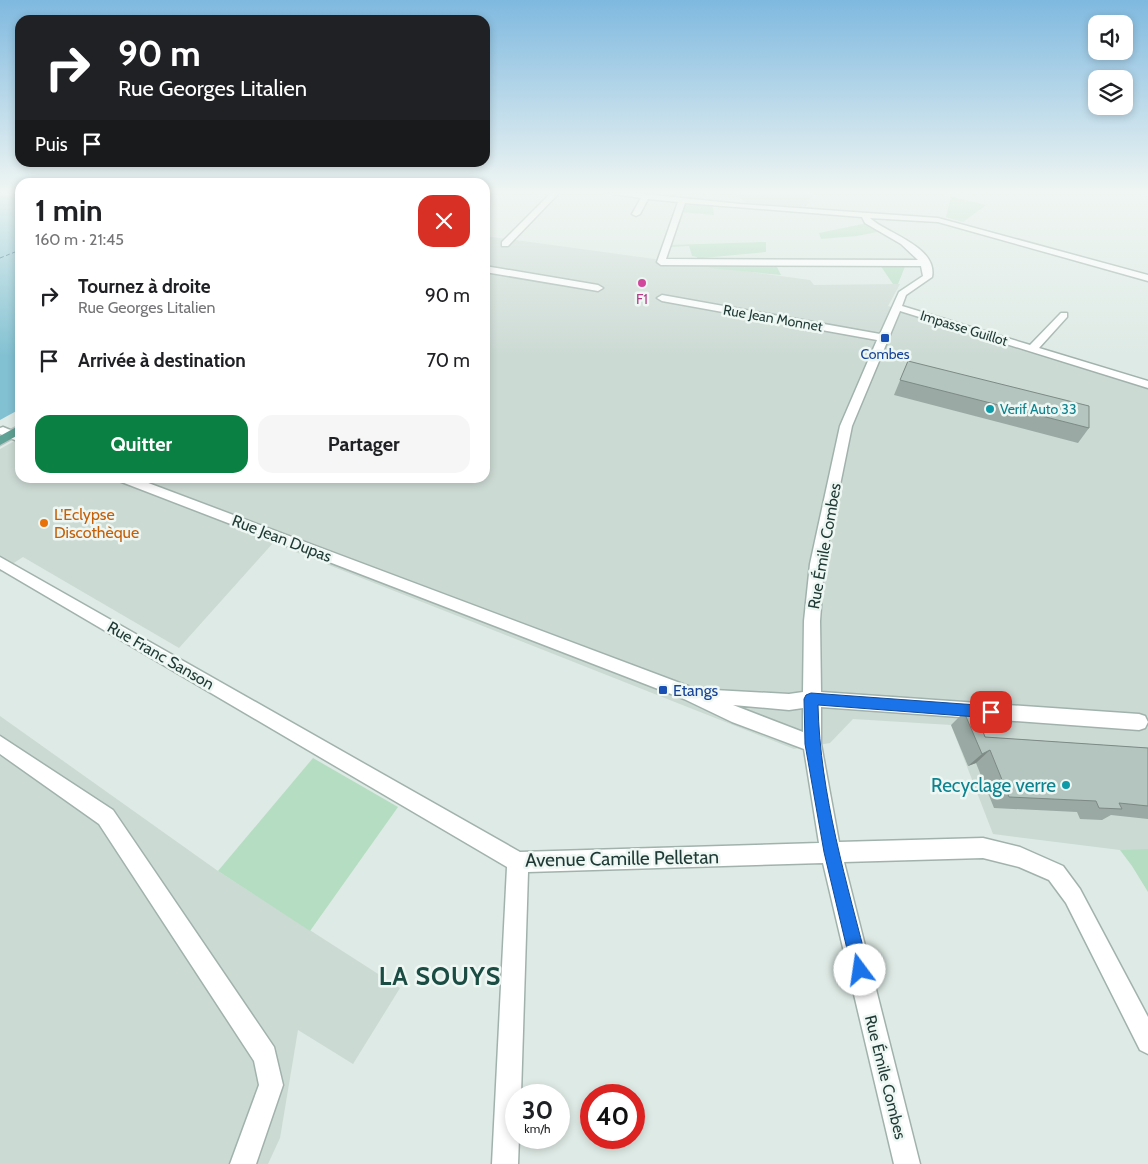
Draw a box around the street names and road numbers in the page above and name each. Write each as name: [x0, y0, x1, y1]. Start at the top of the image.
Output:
street label: Rue Jean Monnet: [722, 300, 824, 336]
street label: Impasse Guillot: [918, 306, 1010, 350]
street label: Rue Émile Combes: [804, 481, 845, 610]
street label: Rue Jean Dupas: [229, 511, 335, 566]
street label: Rue Franc Sanson: [104, 617, 218, 694]
street label: Avenue Camille Pelletan: [525, 845, 719, 872]
street label: Rue Émile Combes: [861, 1013, 910, 1142]

